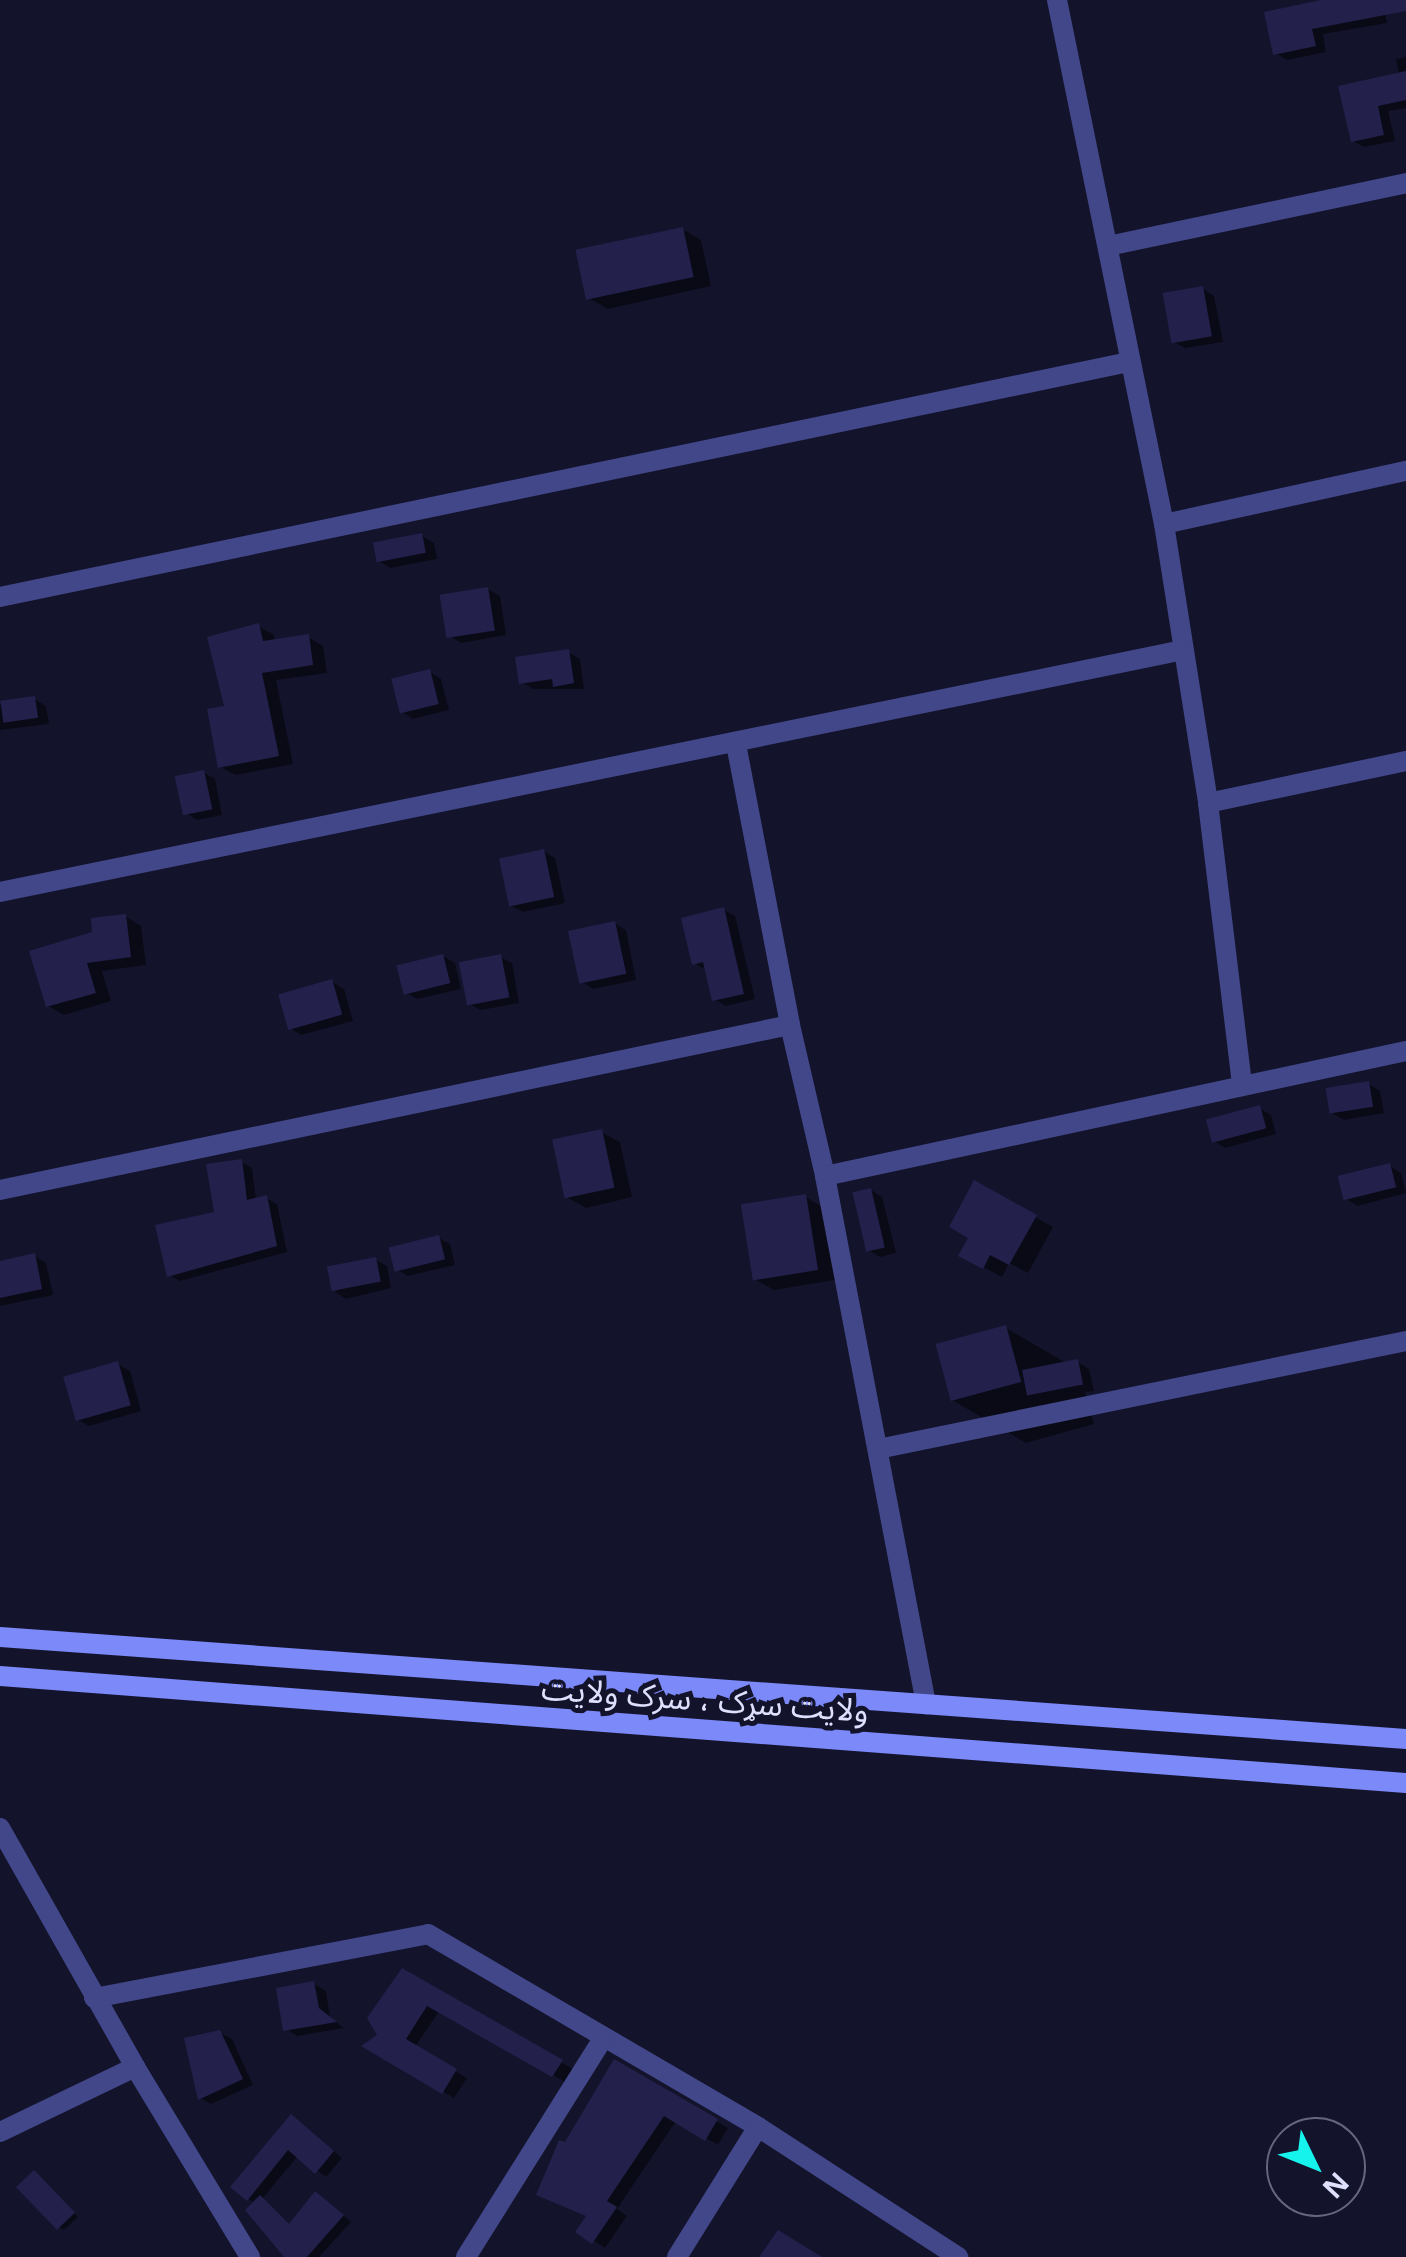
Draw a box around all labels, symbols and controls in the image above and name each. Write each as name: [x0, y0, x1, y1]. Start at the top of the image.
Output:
street label: ولایت سړک ، سرک ولایت: [540, 1668, 870, 1730]
north arrow: [1266, 2117, 1366, 2217]
text: N: [1315, 2165, 1358, 2207]

